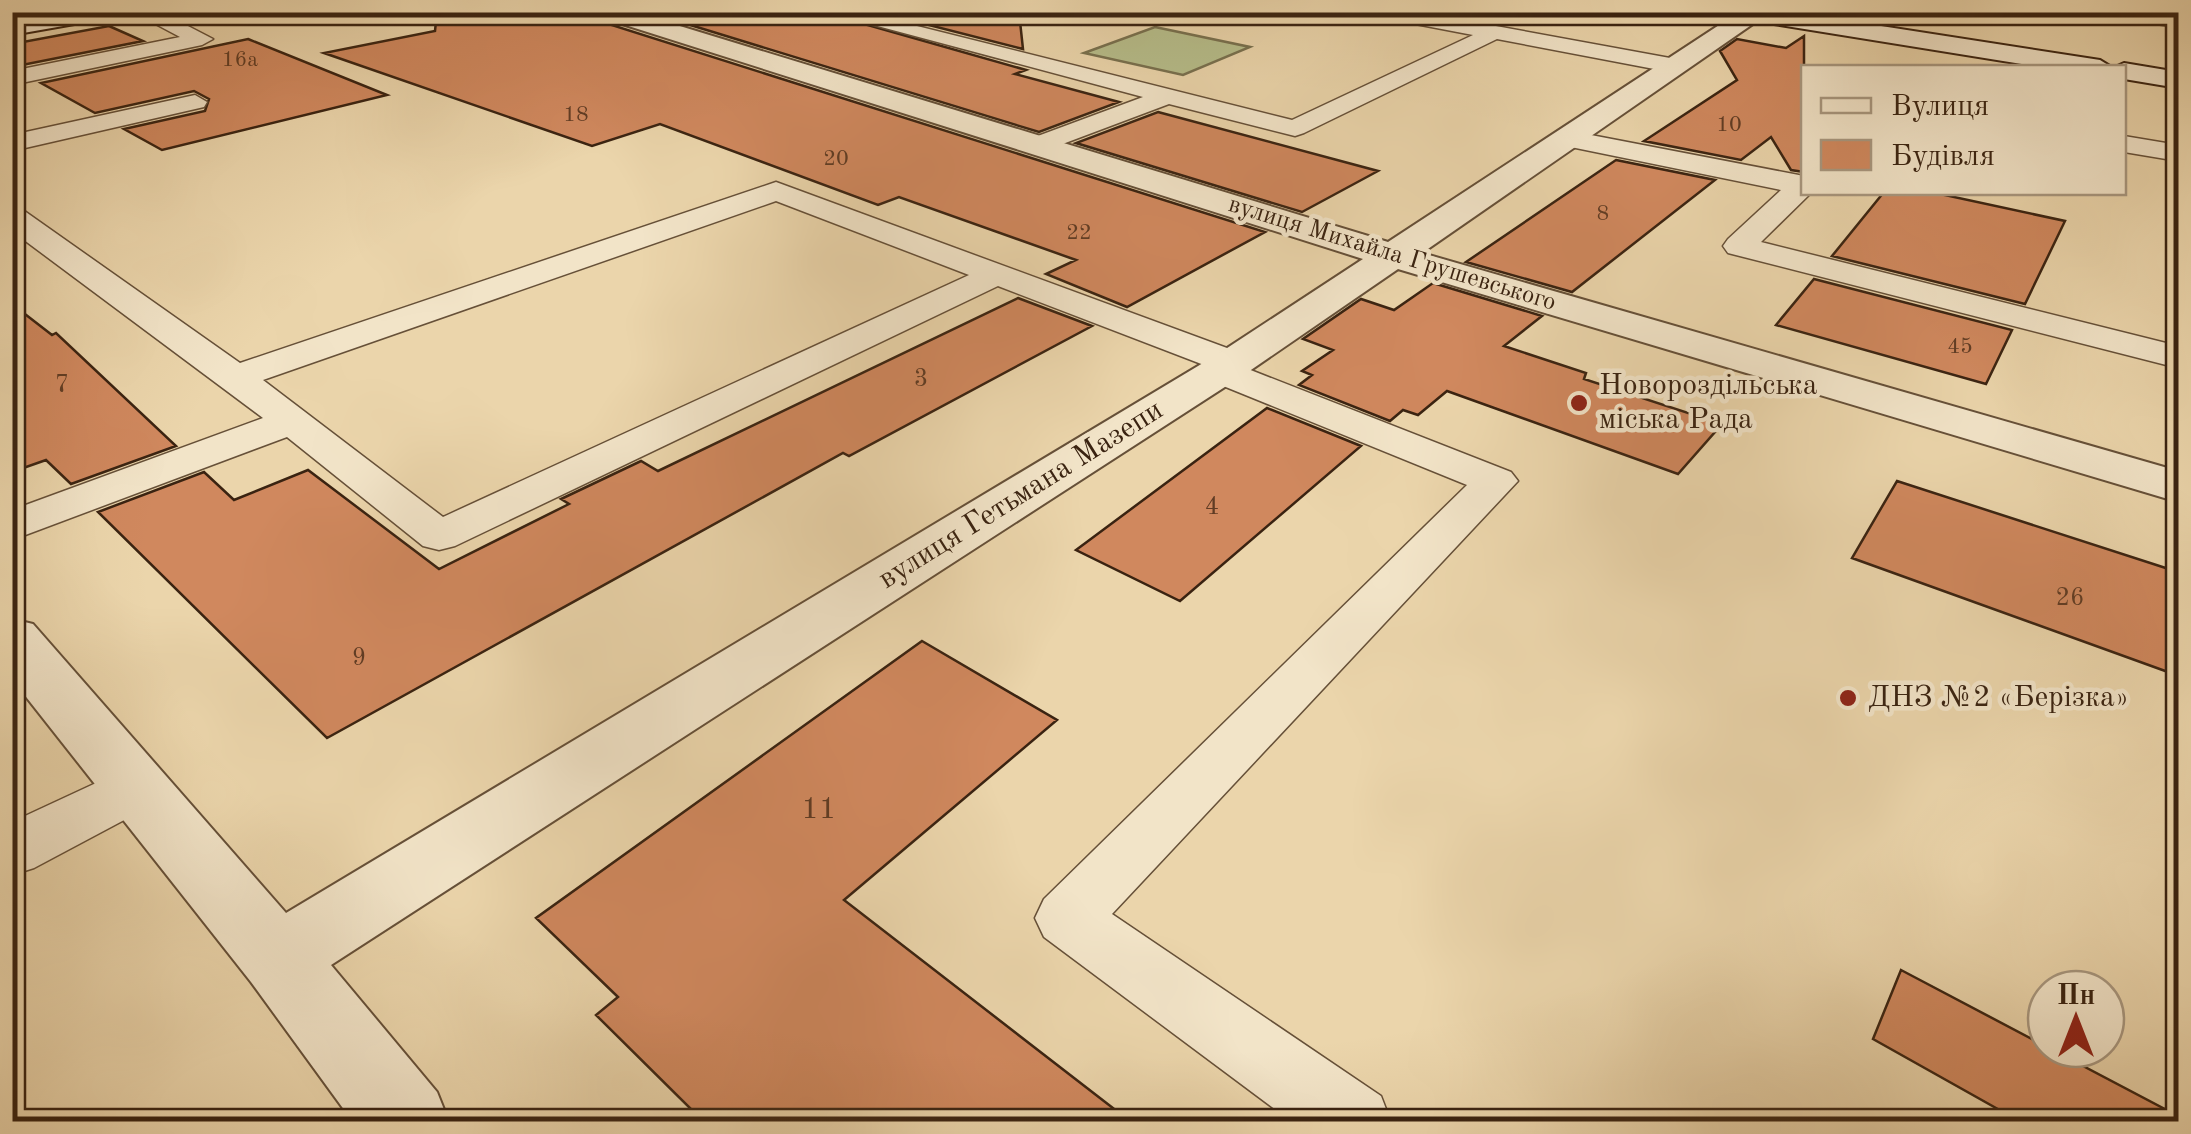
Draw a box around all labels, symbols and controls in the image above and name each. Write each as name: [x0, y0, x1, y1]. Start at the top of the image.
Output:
house number: 16а: [222, 49, 258, 71]
legend: [1801, 65, 2126, 195]
text: Вулиця: [1891, 92, 1989, 122]
house number: 18: [563, 104, 589, 126]
house number: 10: [1716, 114, 1742, 136]
text: Будівля: [1891, 142, 1995, 172]
house number: 20: [823, 148, 849, 170]
street label: вулиця Михайла Грушевського: [1225, 192, 1559, 316]
house number: 8: [1597, 203, 1609, 225]
house number: 22: [1066, 222, 1092, 244]
house number: 45: [1947, 336, 1973, 358]
house number: 3: [914, 367, 928, 392]
place label: Новороздільська міська Рада: [1599, 371, 1818, 435]
house number: 7: [55, 373, 69, 398]
marker: Новороздільська міська Рада: [1568, 392, 1590, 414]
street label: вулиця Гетьмана Мазепи: [873, 395, 1169, 595]
house number: 4: [1205, 495, 1219, 520]
house number: 26: [2055, 586, 2085, 611]
house number: 9: [352, 646, 366, 671]
place label: ДНЗ №2 «Берізка»: [1868, 683, 2129, 713]
marker: ДНЗ №2 «Берізка»: [1837, 687, 1859, 709]
house number: 11: [802, 795, 836, 825]
north arrow: [2026, 969, 2126, 1069]
text: Пн: [2057, 983, 2095, 1011]

